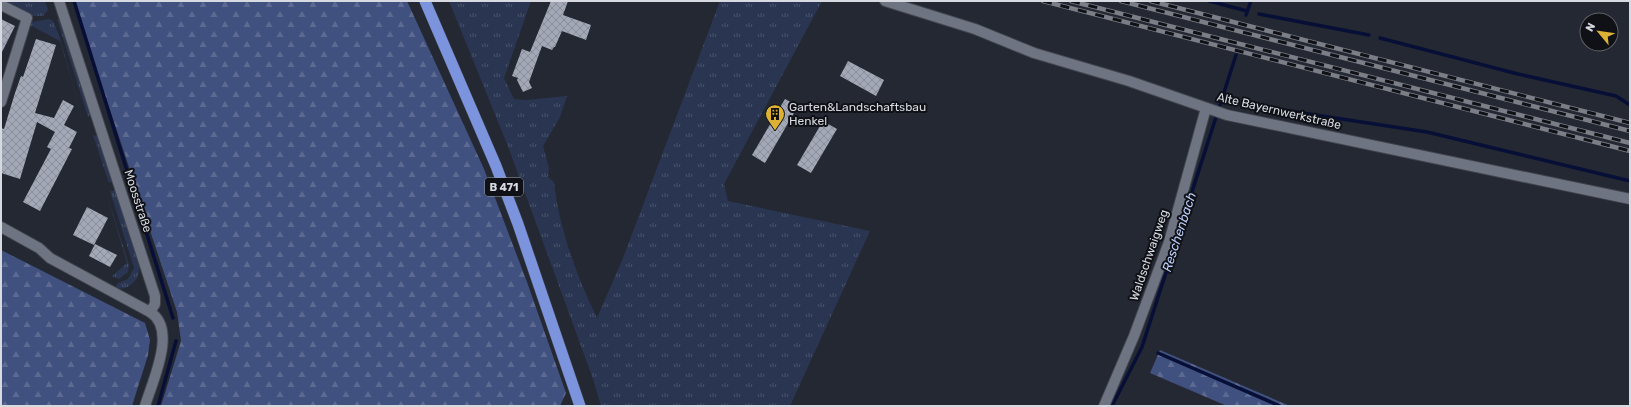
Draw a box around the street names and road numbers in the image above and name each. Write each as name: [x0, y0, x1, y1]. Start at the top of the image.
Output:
street label: Alte Bayernwerkstraße: [1215, 90, 1343, 132]
street label: Moosstraße: [121, 168, 155, 234]
road number: B 471: [485, 178, 523, 196]
street label: Waldschwaigweg: [1127, 208, 1171, 302]

